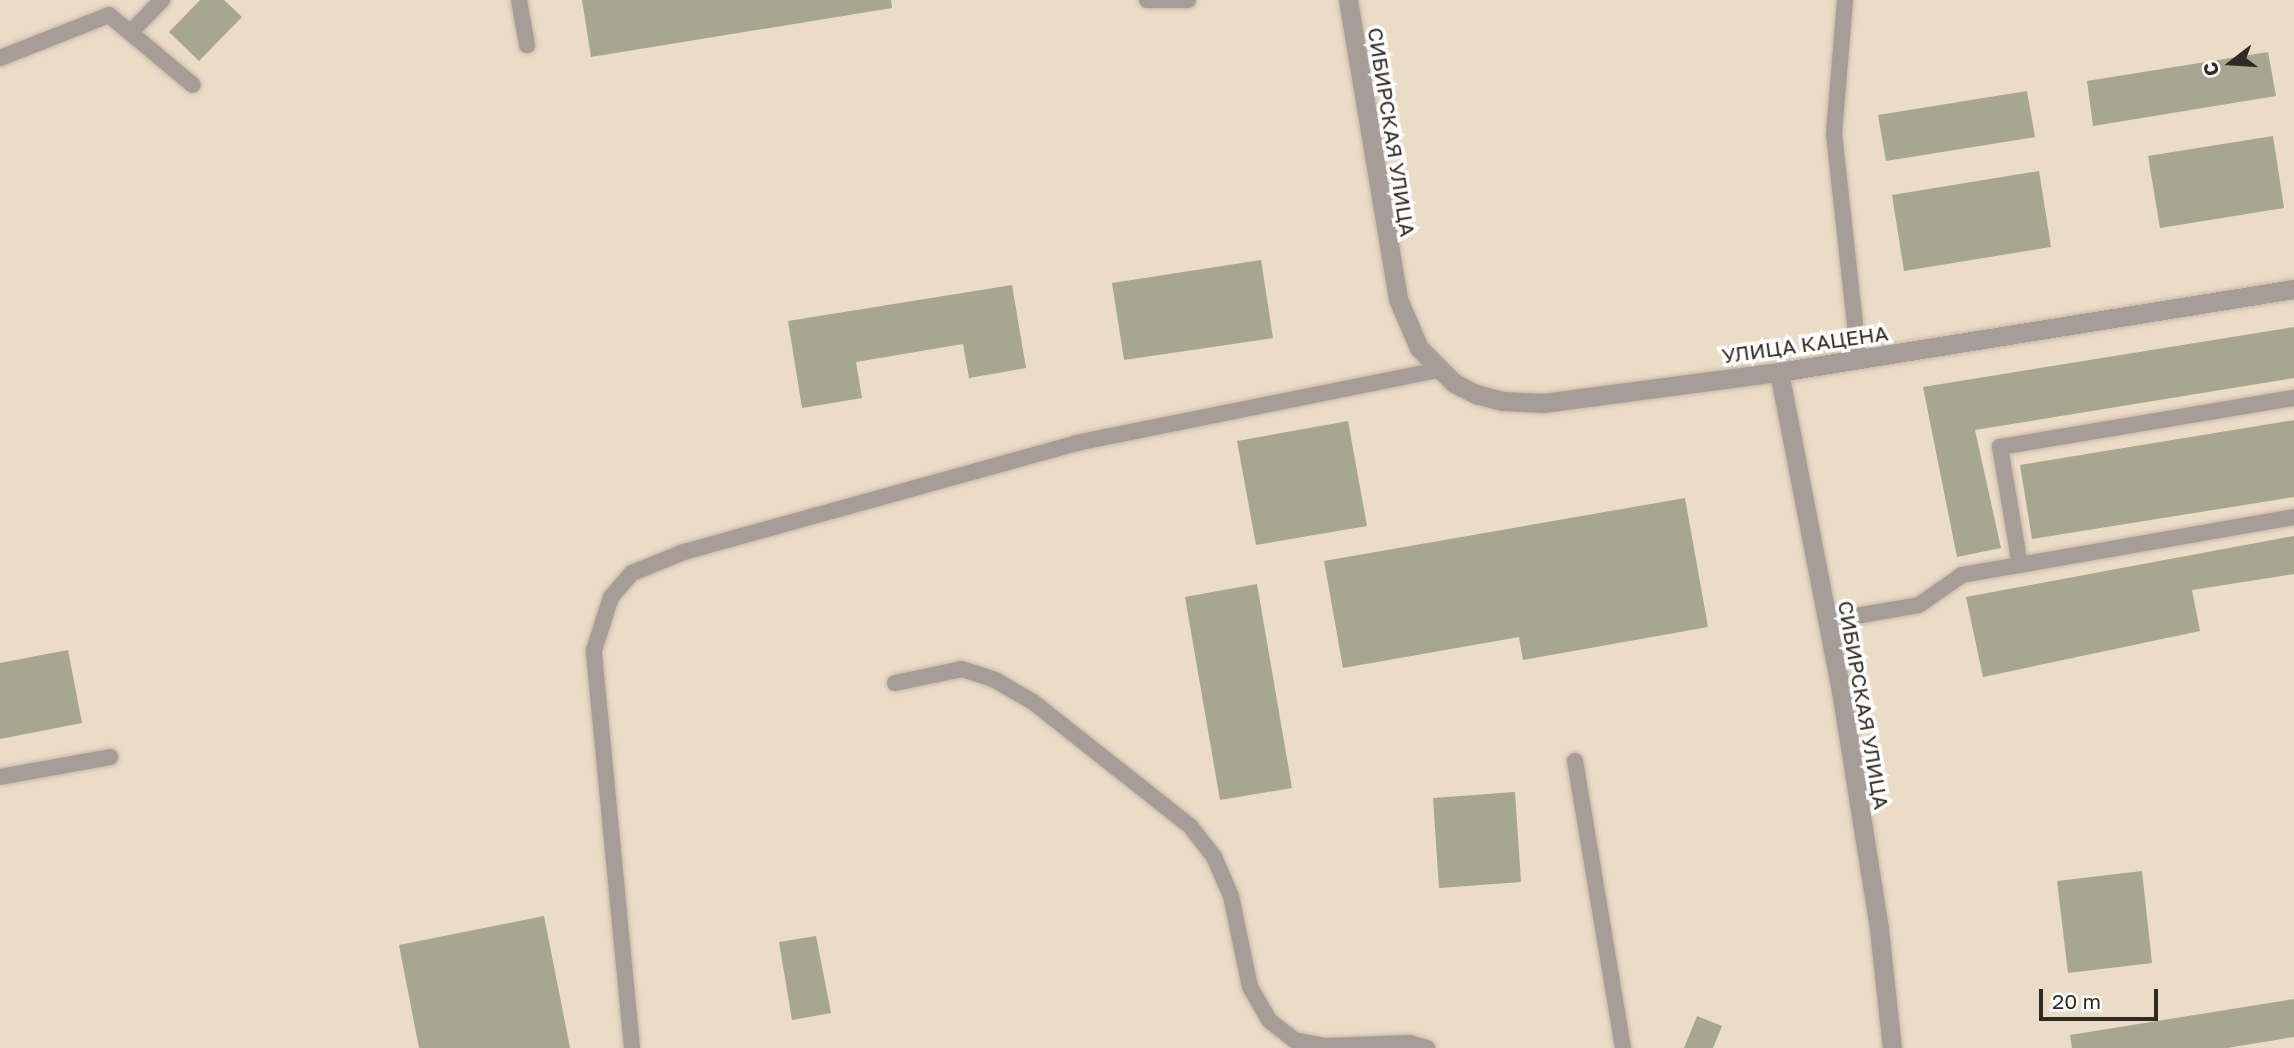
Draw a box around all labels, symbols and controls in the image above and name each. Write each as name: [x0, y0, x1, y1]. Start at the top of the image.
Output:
street label: СИБИРСКАЯ УЛИЦА: [1363, 26, 1421, 238]
north arrow: [2196, 28, 2266, 98]
text: С: [2197, 59, 2223, 79]
street label: УЛИЦА КАЦЕНА: [1720, 320, 1890, 368]
street label: СИБИРСКАЯ УЛИЦА: [1833, 599, 1895, 811]
scale bar: [2042, 974, 2161, 1018]
text: 20 m: [2052, 988, 2101, 1014]

